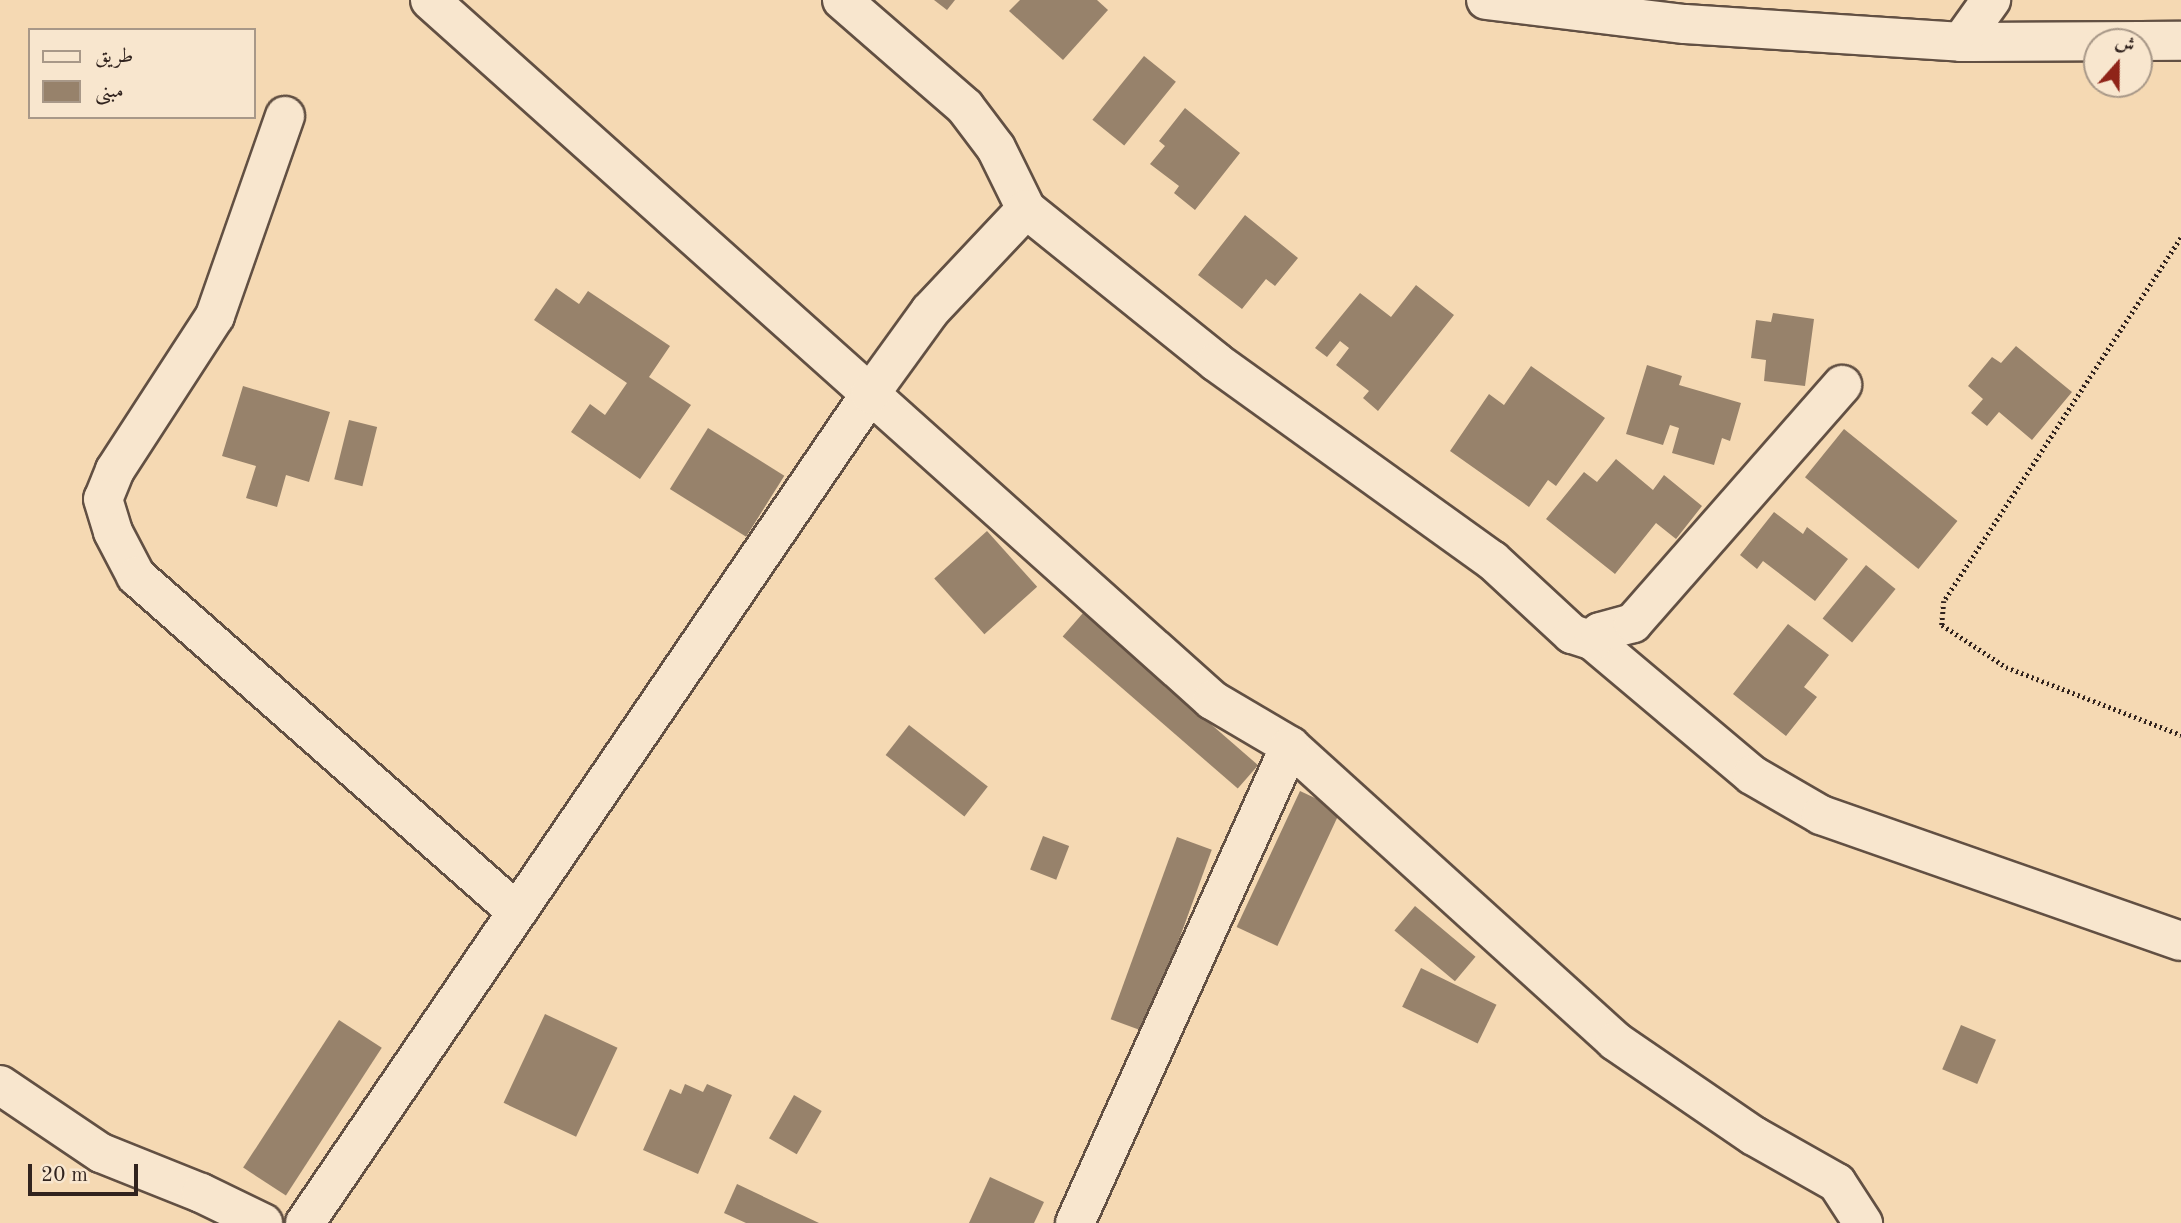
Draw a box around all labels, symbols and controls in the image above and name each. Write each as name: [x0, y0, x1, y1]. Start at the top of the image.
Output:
legend: [28, 28, 256, 119]
north arrow: [2083, 28, 2153, 98]
text: ش: [2113, 33, 2137, 57]
text: طريق: [95, 46, 133, 67]
text: مبنى: [95, 81, 124, 102]
scale bar: [32, 1150, 142, 1194]
text: 20 m: [41, 1165, 88, 1186]

